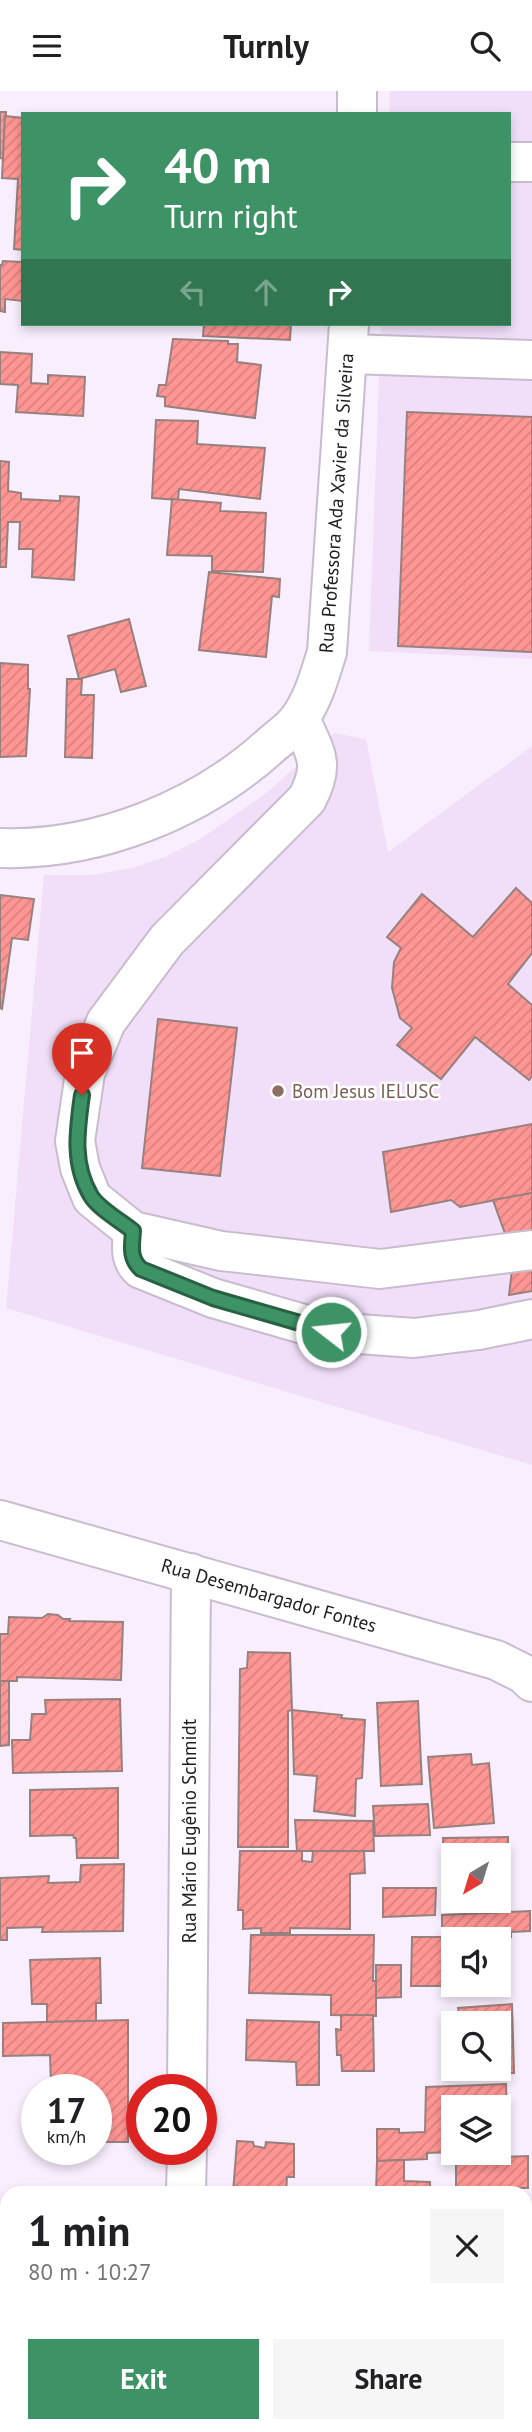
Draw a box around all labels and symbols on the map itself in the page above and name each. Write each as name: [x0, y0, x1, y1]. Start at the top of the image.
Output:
street label: Rua Professora Ada Xavier da Silveira: [314, 352, 358, 654]
pin: [52, 1023, 112, 1095]
place label: Bom Jesus IELUSC: [292, 1079, 439, 1103]
marker: Bom Jesus IELUSC: [270, 1083, 286, 1099]
position arrow: [294, 1295, 368, 1369]
street label: Rua Desembargador Fontes: [159, 1553, 379, 1637]
street label: Rua Mário Eugênio Schmidt: [177, 1718, 201, 1943]
north arrow: [441, 1843, 511, 1913]
speed limit sign: 20: [126, 2074, 217, 2165]

